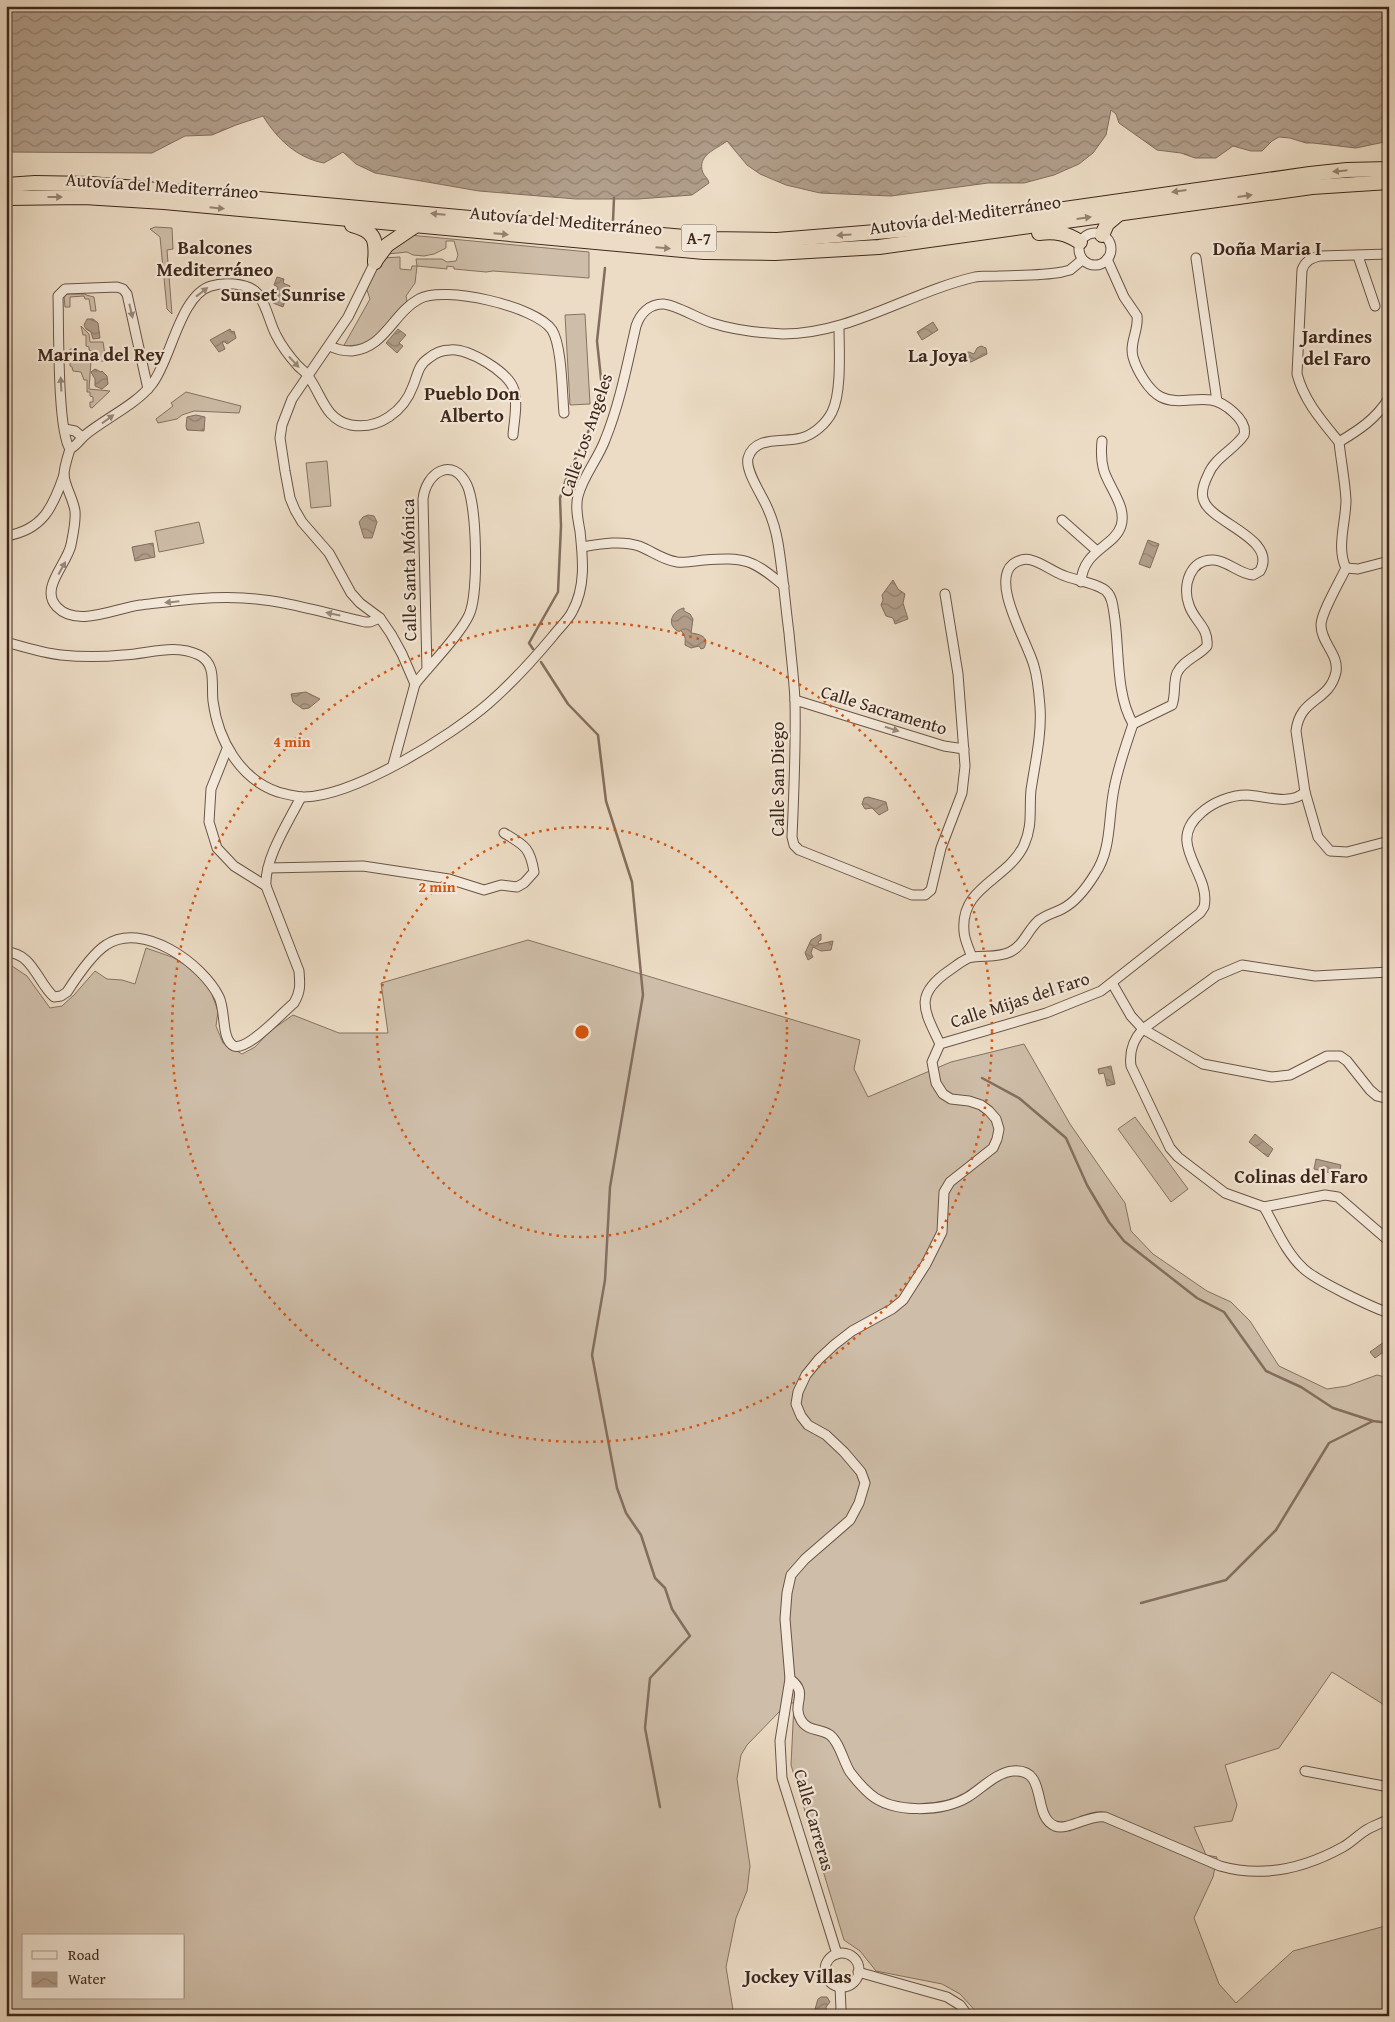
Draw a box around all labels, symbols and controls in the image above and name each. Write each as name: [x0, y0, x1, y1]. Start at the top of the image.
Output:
street label: Autovía del Mediterráneo: [65, 165, 259, 206]
one-way arrow: [1332, 167, 1348, 175]
street label: Autovía del Mediterráneo: [867, 188, 1062, 241]
one-way arrow: [1171, 188, 1187, 196]
one-way arrow: [1237, 192, 1253, 200]
one-way arrow: [47, 193, 63, 201]
street label: Autovía del Mediterráneo: [469, 199, 663, 242]
one-way arrow: [209, 204, 225, 212]
one-way arrow: [430, 210, 446, 218]
one-way arrow: [1076, 214, 1092, 222]
road number: A-7: [682, 224, 716, 252]
one-way arrow: [493, 230, 509, 238]
one-way arrow: [836, 232, 852, 240]
district label: Balcones Mediterráneo: [157, 233, 273, 283]
district label: Doña Maria I: [1213, 234, 1321, 262]
one-way arrow: [655, 244, 671, 252]
district label: Sunset Sunrise: [220, 280, 346, 308]
one-way arrow: [195, 287, 209, 297]
one-way arrow: [127, 304, 135, 320]
district label: Jardines del Faro: [1299, 322, 1372, 372]
district label: Marina del Rey: [37, 340, 165, 368]
district label: La Joya: [908, 341, 968, 369]
one-way arrow: [288, 355, 300, 367]
street label: Calle Los Angeles: [552, 369, 619, 500]
one-way arrow: [56, 375, 64, 391]
district label: Pueblo Don Alberto: [424, 379, 521, 429]
one-way arrow: [101, 414, 115, 424]
street label: Calle Santa Mónica: [394, 498, 423, 642]
one-way arrow: [57, 561, 66, 574]
one-way arrow: [164, 598, 180, 606]
one-way arrow: [324, 610, 340, 618]
street label: Calle Sacramento: [818, 678, 951, 742]
street label: Calle San Diego: [764, 722, 791, 836]
one-way arrow: [884, 726, 899, 734]
text: 4 min: [273, 731, 311, 752]
text: 2 min: [418, 876, 456, 897]
street label: Calle Mijas del Faro: [947, 964, 1093, 1035]
centre of rings: [573, 1023, 591, 1041]
district label: Colinas del Faro: [1234, 1162, 1368, 1190]
street label: Calle Carreras: [787, 1766, 842, 1874]
legend: [22, 1934, 185, 2000]
text: Road: [68, 1944, 99, 1965]
district label: Jockey Villas: [741, 1962, 852, 1990]
text: Water: [68, 1968, 106, 1989]

